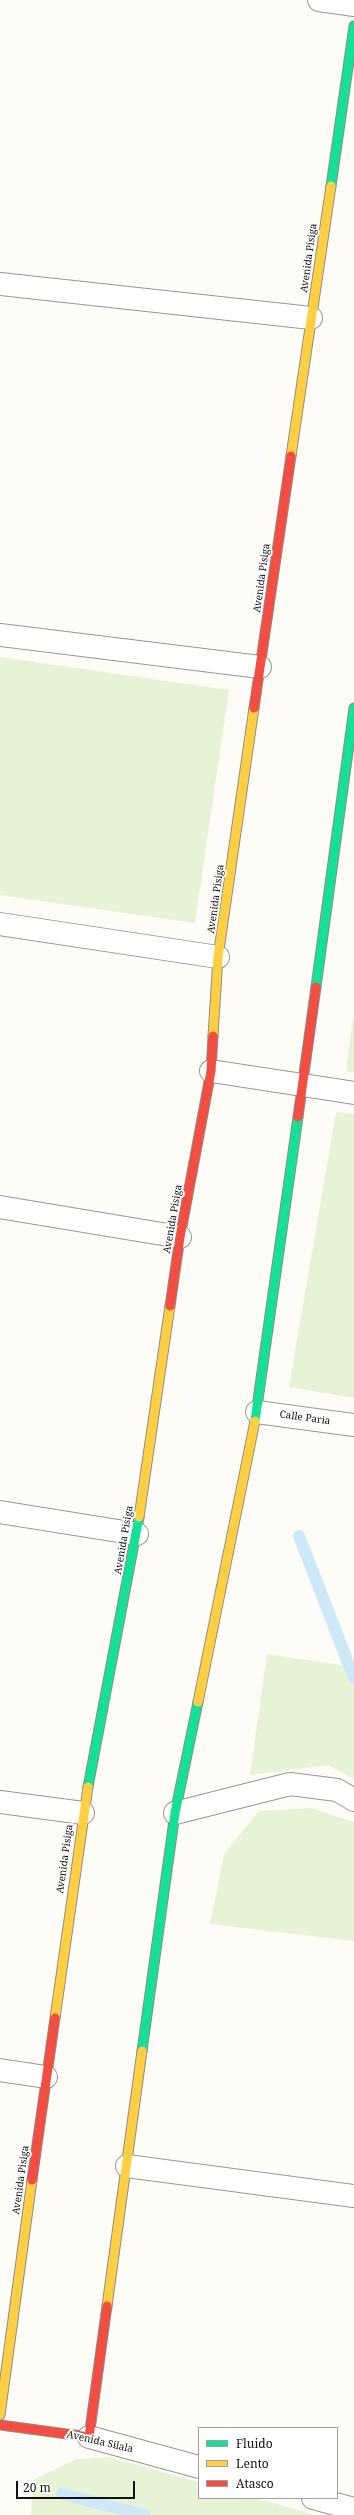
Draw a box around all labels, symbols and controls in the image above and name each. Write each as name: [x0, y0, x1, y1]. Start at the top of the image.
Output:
street label: Avenida Pisiga: [298, 223, 320, 293]
street label: Avenida Pisiga: [251, 543, 273, 613]
street label: Avenida Pisiga: [205, 864, 227, 934]
street label: Avenida Pisiga: [161, 1184, 185, 1254]
street label: Calle Paria: [279, 1409, 331, 1427]
street label: Avenida Pisiga: [112, 1505, 136, 1575]
street label: Avenida Pisiga: [54, 1824, 76, 1894]
street label: Avenida Pisiga: [10, 2145, 32, 2215]
legend: [198, 2427, 338, 2499]
street label: Avenida Silala: [66, 2429, 134, 2455]
text: Fluido: [236, 2435, 273, 2452]
text: Lento: [236, 2455, 269, 2472]
scale bar: [18, 2473, 137, 2499]
text: Atasco: [236, 2475, 274, 2492]
text: 20 m: [23, 2479, 51, 2496]

